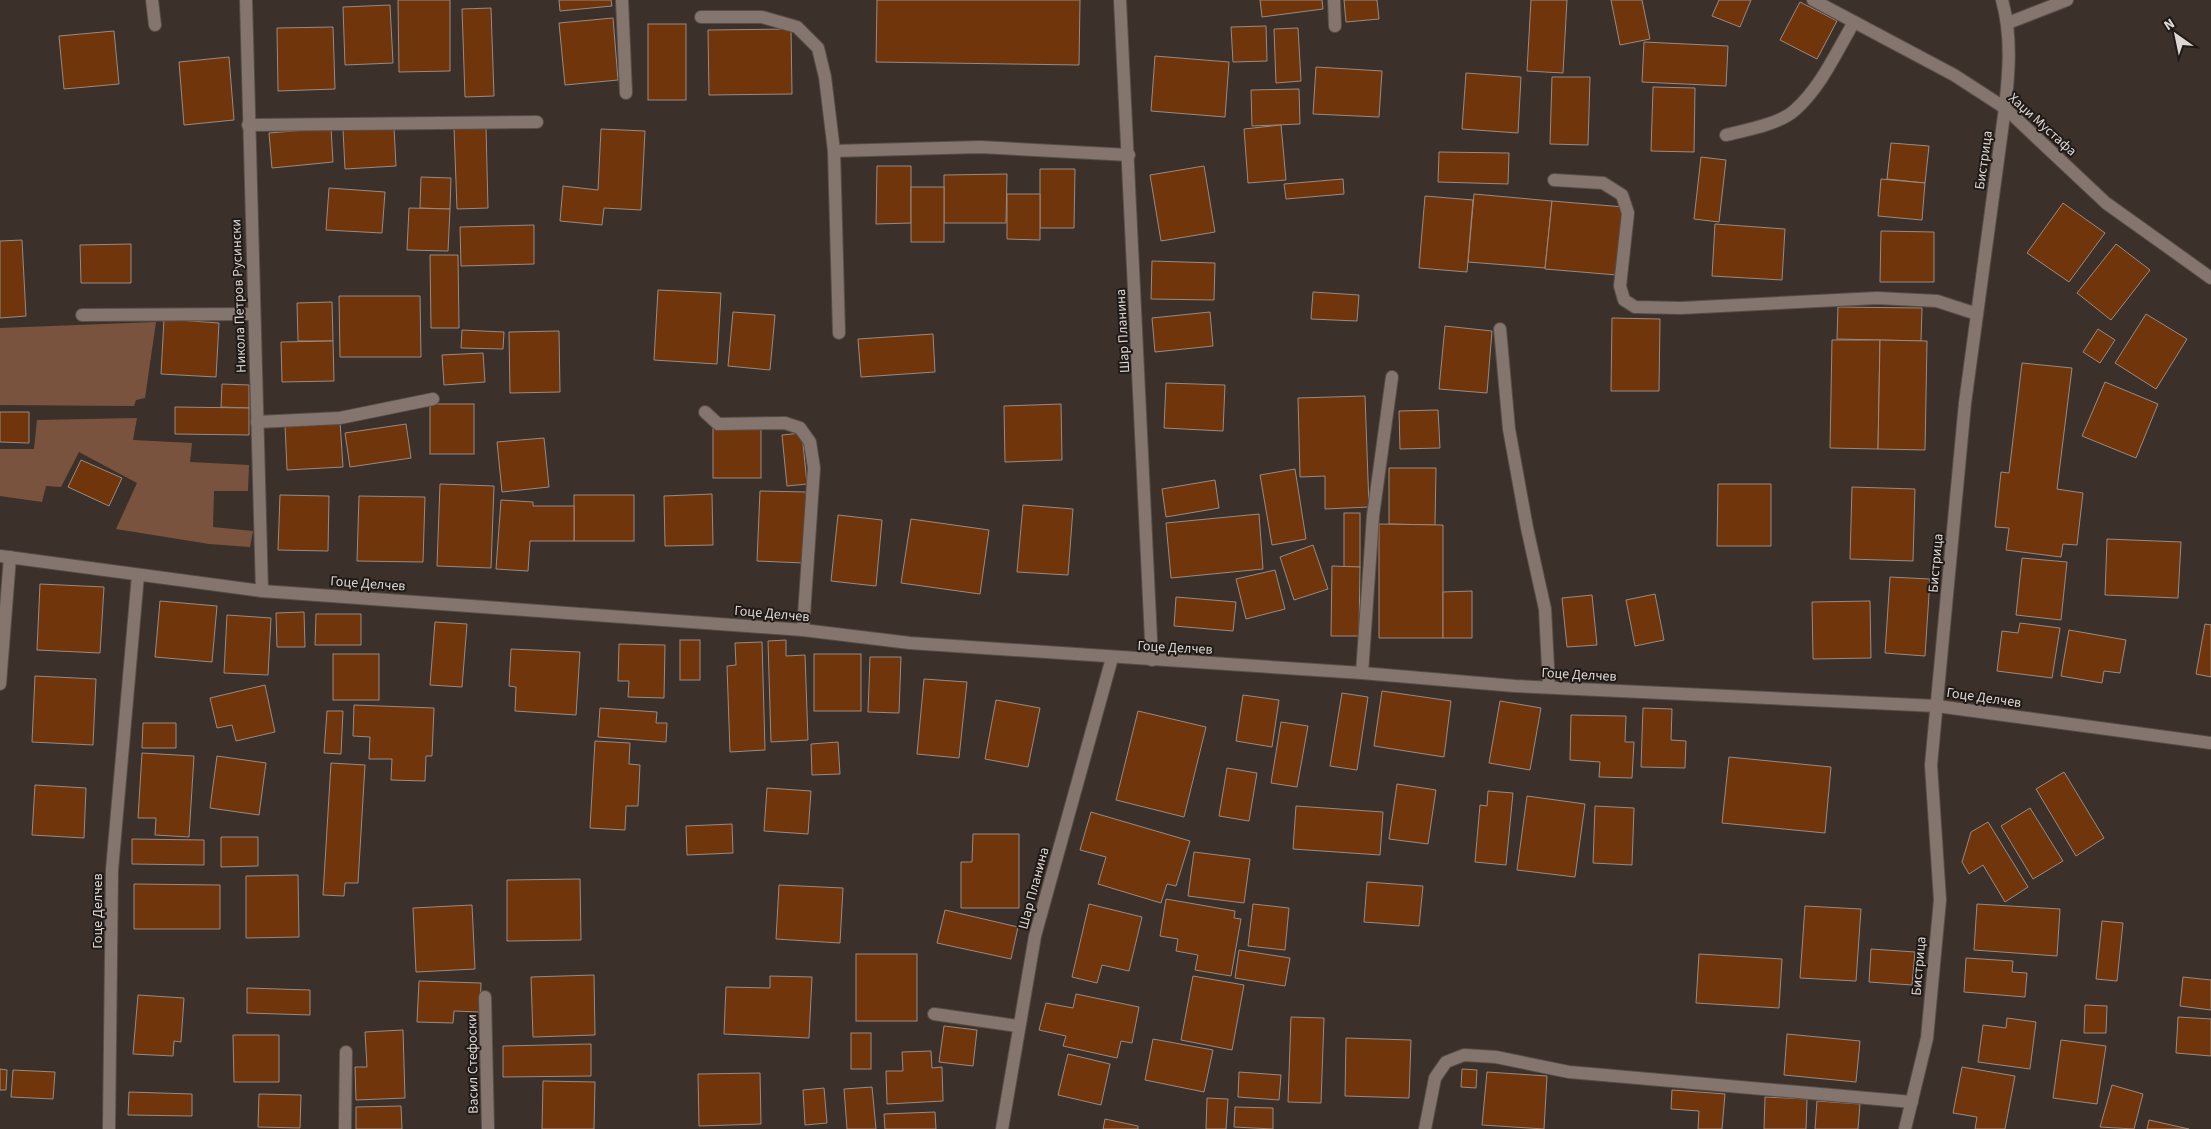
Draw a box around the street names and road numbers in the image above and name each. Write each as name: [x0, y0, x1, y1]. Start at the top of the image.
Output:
street label: Хаџи Мустафа: [2004, 89, 2081, 161]
street label: Бистрица: [1970, 129, 1998, 191]
street label: Никола Петров Русински: [226, 219, 252, 373]
street label: Шар Планина: [1111, 288, 1135, 373]
street label: Бистрица: [1923, 533, 1949, 594]
street label: Гоце Делчев: [330, 571, 406, 597]
street label: Гоце Делчев: [734, 601, 810, 627]
street label: Гоце Делчев: [1137, 636, 1213, 660]
street label: Гоце Делчев: [1541, 663, 1617, 687]
street label: Гоце Делчев: [1945, 683, 2023, 713]
street label: Шар Планина: [1013, 845, 1055, 931]
street label: Гоце Делчев: [88, 873, 108, 949]
street label: Бистрица: [1906, 936, 1932, 997]
street label: Васил Стефоски: [462, 1014, 484, 1114]

